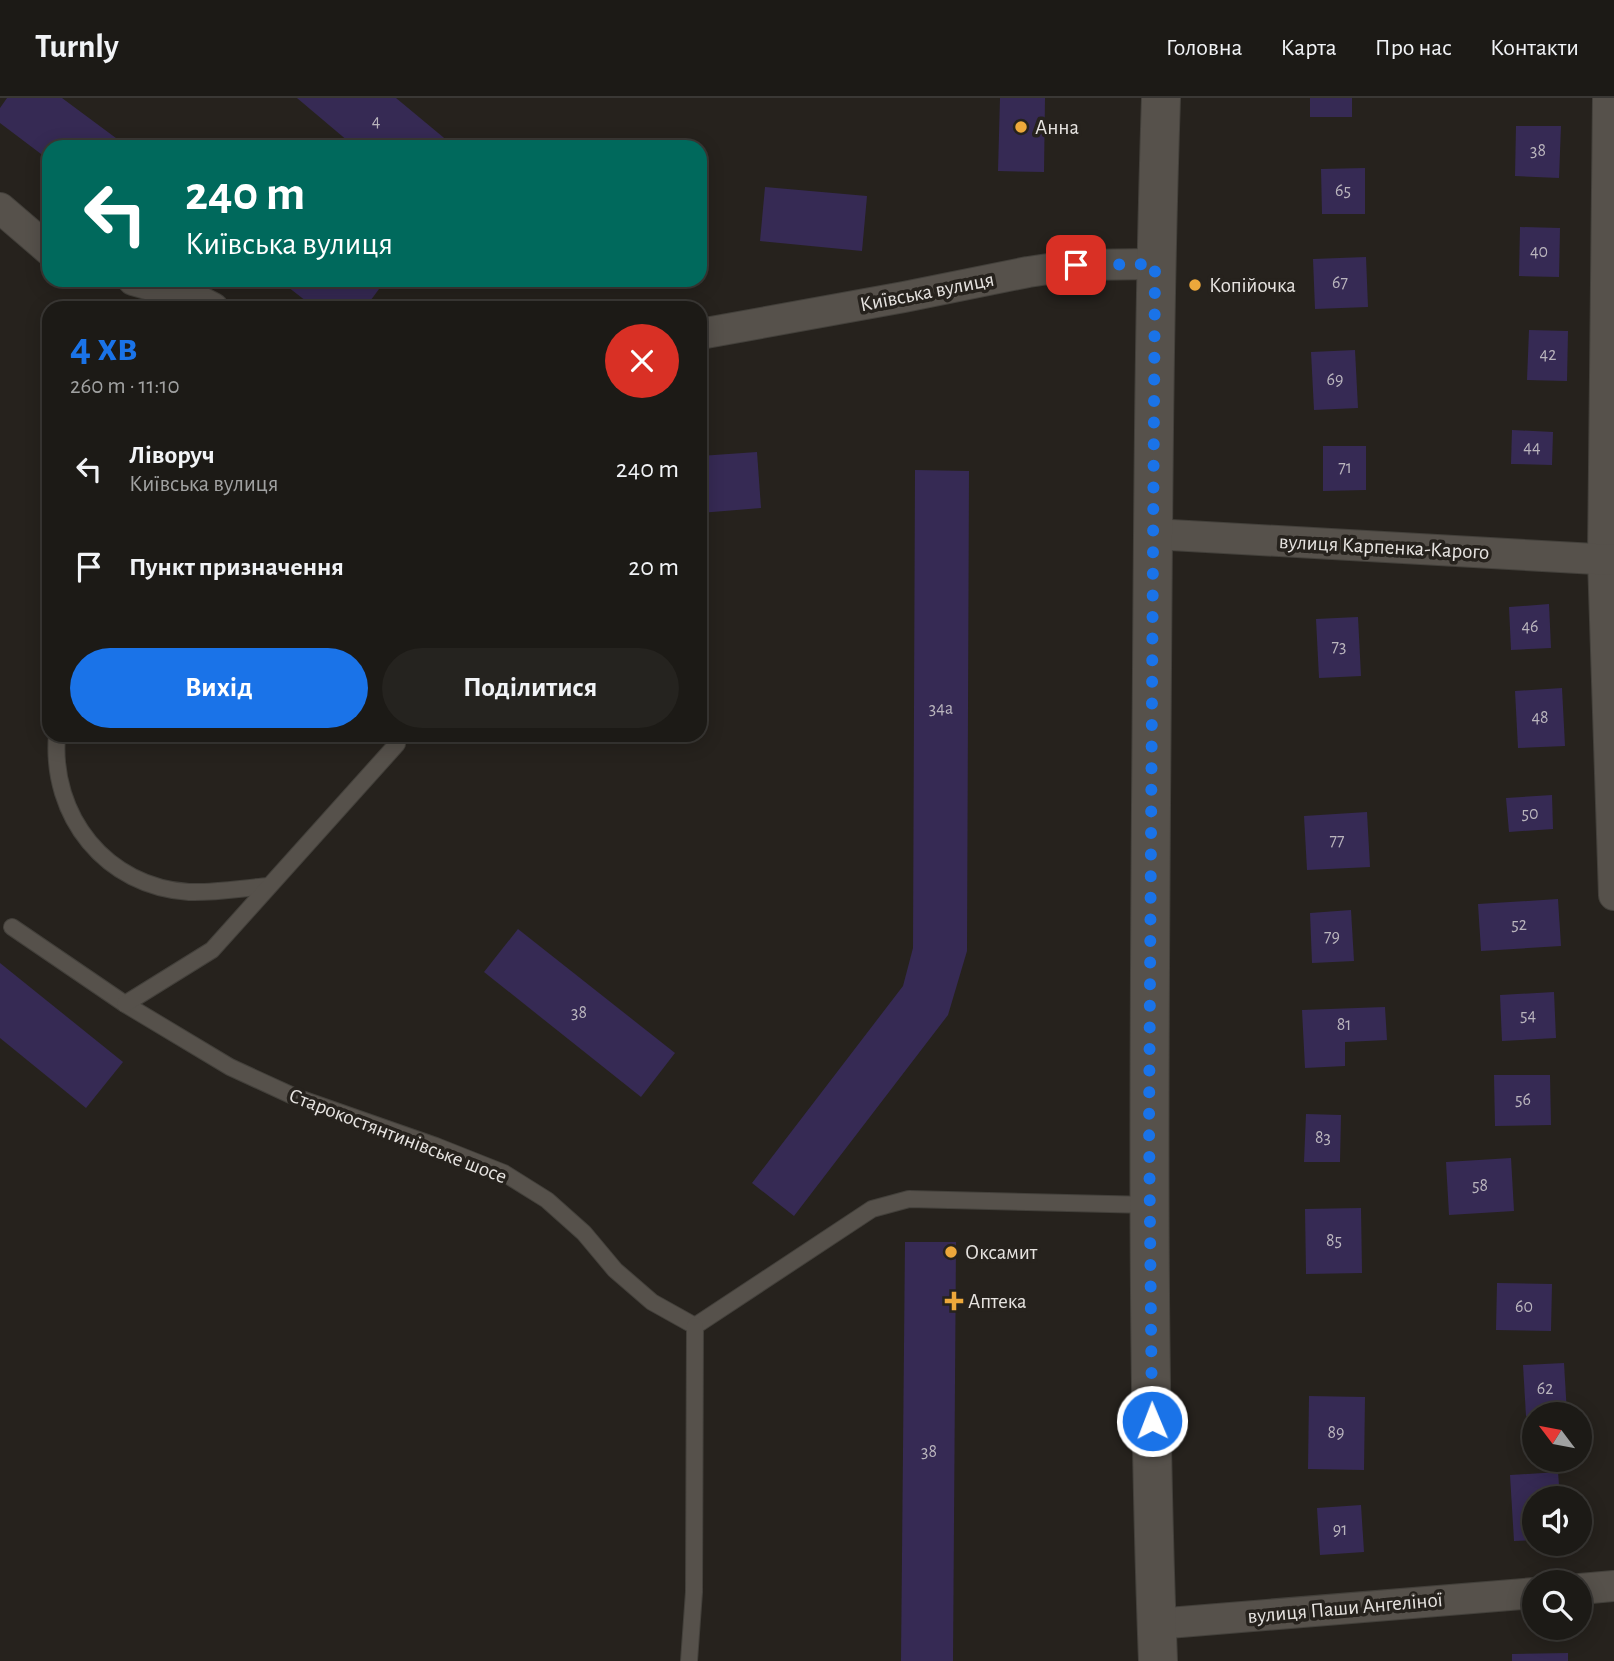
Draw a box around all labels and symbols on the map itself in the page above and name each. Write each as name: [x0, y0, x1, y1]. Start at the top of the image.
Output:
house number: 4: [372, 113, 381, 131]
place label: Анна: [1035, 117, 1079, 138]
marker: Анна: [1013, 119, 1029, 135]
house number: 38: [1530, 142, 1546, 160]
house number: 65: [1335, 182, 1351, 200]
pin: [1046, 235, 1106, 295]
house number: 40: [1530, 243, 1548, 261]
street label: Київська вулиця: [858, 269, 996, 315]
house number: 67: [1332, 274, 1348, 292]
place label: Копійочка: [1209, 275, 1296, 296]
marker: Копійочка: [1187, 277, 1203, 293]
house number: 42: [1540, 346, 1556, 364]
house number: 69: [1327, 371, 1343, 389]
house number: 44: [1523, 439, 1541, 457]
house number: 71: [1338, 459, 1352, 477]
street label: вулиця Карпенка-Карого: [1278, 531, 1490, 563]
house number: 46: [1521, 618, 1539, 636]
house number: 73: [1332, 638, 1346, 656]
house number: 34а: [929, 700, 953, 718]
house number: 48: [1531, 709, 1549, 727]
house number: 50: [1521, 805, 1539, 823]
house number: 77: [1329, 832, 1345, 850]
house number: 52: [1511, 916, 1527, 934]
house number: 79: [1324, 928, 1340, 946]
house number: 38: [571, 1004, 587, 1022]
house number: 54: [1520, 1007, 1536, 1025]
house number: 81: [1337, 1016, 1351, 1034]
street label: Старокостянтинівське шосе: [286, 1085, 510, 1187]
house number: 56: [1515, 1091, 1531, 1109]
house number: 83: [1315, 1129, 1331, 1147]
house number: 58: [1472, 1177, 1488, 1195]
house number: 85: [1326, 1232, 1342, 1250]
place label: Оксамит: [965, 1242, 1038, 1263]
marker: Оксамит: [943, 1244, 959, 1260]
place label: Аптека: [968, 1291, 1027, 1312]
marker: Аптека: [946, 1293, 962, 1309]
house number: 60: [1515, 1298, 1533, 1316]
house number: 62: [1537, 1380, 1553, 1398]
position arrow: [1115, 1384, 1189, 1458]
north arrow: [1522, 1402, 1592, 1472]
house number: 89: [1328, 1424, 1345, 1442]
house number: 38: [921, 1443, 937, 1461]
house number: 91: [1333, 1521, 1347, 1539]
street label: вулиця Паши Ангеліної: [1247, 1589, 1443, 1627]

